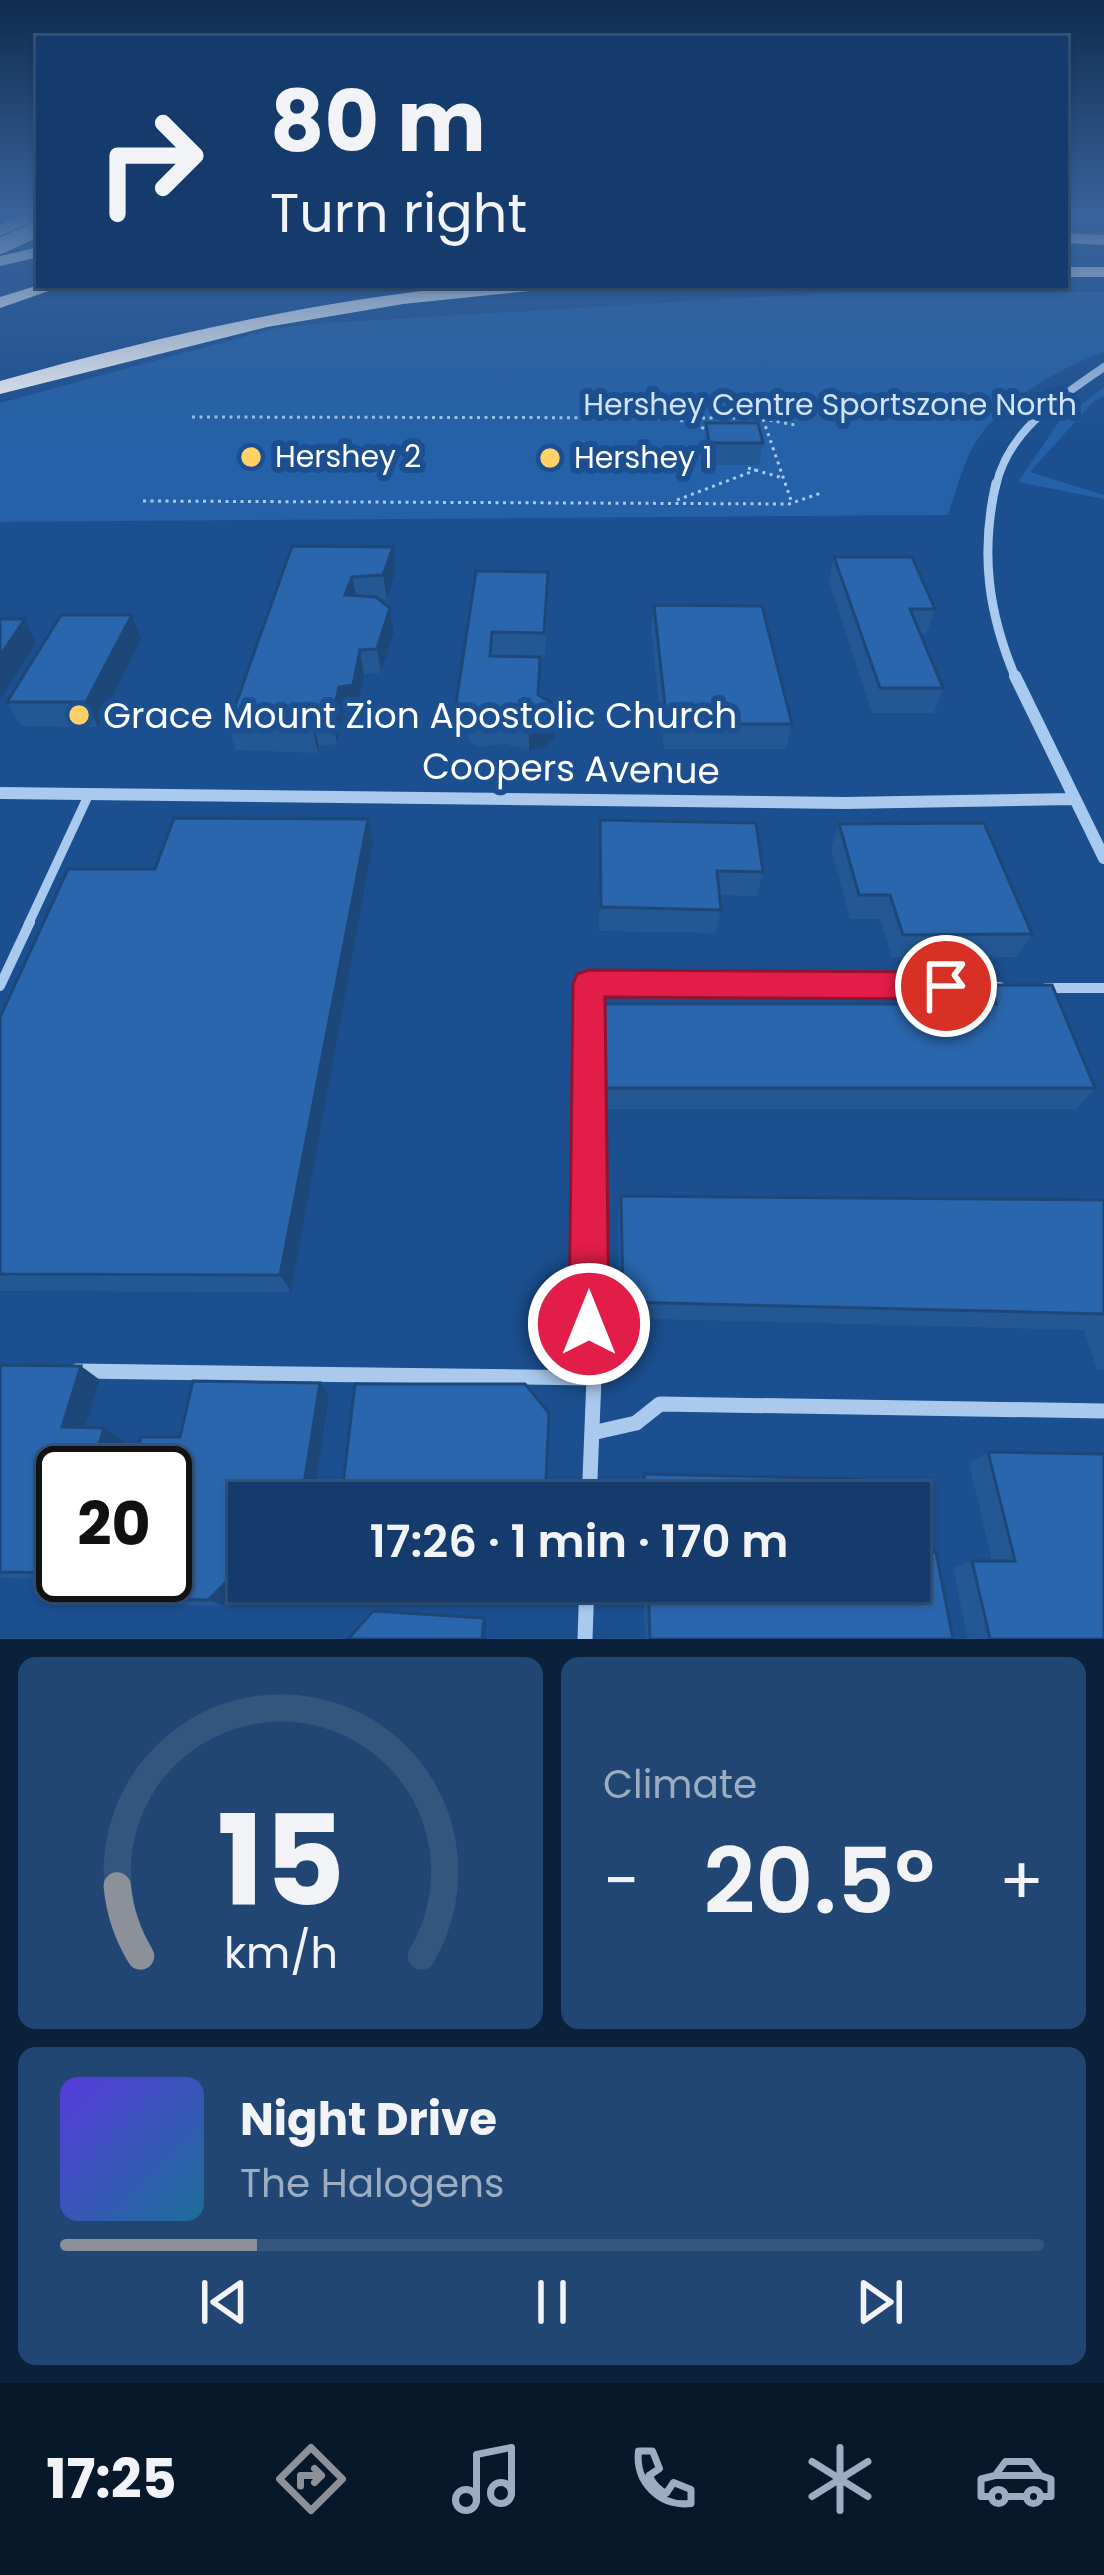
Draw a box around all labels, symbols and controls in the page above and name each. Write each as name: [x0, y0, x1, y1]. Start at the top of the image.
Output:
text: 80 m: [270, 63, 486, 180]
icon: right: [72, 84, 228, 240]
text: Turn right: [270, 175, 527, 251]
park label: Hershey Centre Sportszone North: [583, 383, 1077, 426]
place label: Hershey 2: [275, 435, 421, 478]
place label: Hershey 1: [574, 436, 713, 479]
marker: Hershey 2: [238, 444, 264, 470]
marker: Hershey 1: [537, 445, 563, 471]
place label: Grace Mount Zion Apostolic Church: [103, 690, 737, 741]
marker: Grace Mount Zion Apostolic Church: [66, 702, 92, 728]
street label: Coopers Avenue: [422, 740, 720, 797]
pin: [895, 935, 997, 1037]
icon: arrive: [913, 953, 979, 1019]
position arrow: [526, 1261, 652, 1387]
speed limit sign: 20: [36, 1446, 192, 1602]
text: 17:26 · 1 min · 170 m: [370, 1510, 788, 1573]
text: Climate: [603, 1757, 757, 1812]
text: 15: [216, 1774, 345, 1949]
text: 20.5°: [704, 1818, 935, 1945]
text: −: [603, 1835, 639, 1927]
text: +: [999, 1835, 1044, 1927]
text: km/h: [223, 1923, 338, 1983]
text: Night Drive: [240, 2088, 497, 2151]
text: The Halogens: [240, 2156, 504, 2211]
icon: previous: [191, 2269, 257, 2335]
icon: pause: [519, 2269, 585, 2335]
icon: next: [847, 2269, 913, 2335]
icon: directions: [269, 2437, 353, 2521]
icon: music: [445, 2437, 529, 2521]
icon: phone: [621, 2437, 705, 2521]
icon: climate: [798, 2437, 882, 2521]
icon: car: [974, 2437, 1058, 2521]
text: 17:25: [46, 2441, 177, 2517]

